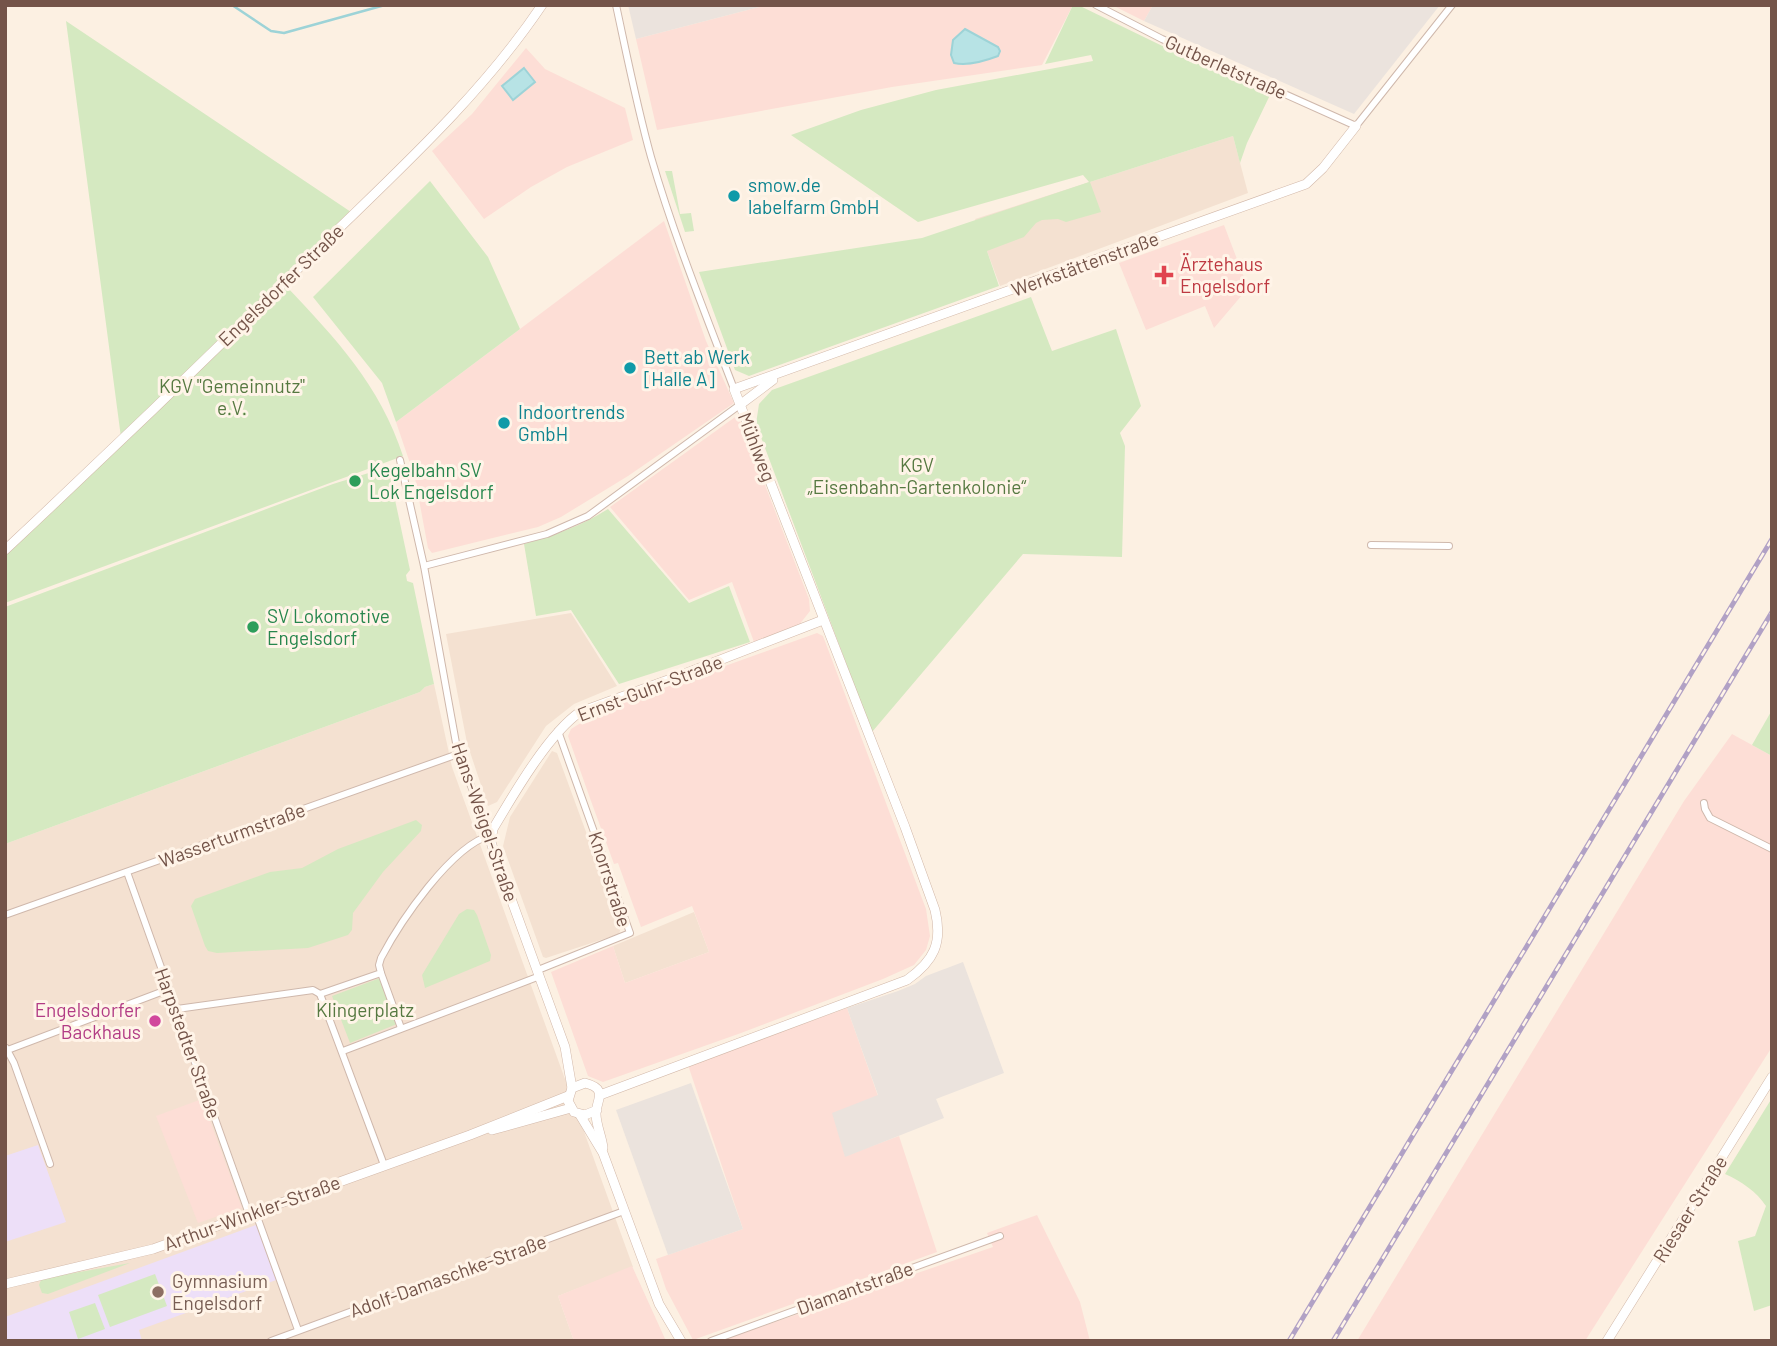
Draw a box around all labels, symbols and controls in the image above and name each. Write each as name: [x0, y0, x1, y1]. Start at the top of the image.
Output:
street label: Gutberletstraße: [1162, 29, 1291, 104]
place label: smow.de labelfarm GmbH: [748, 173, 880, 218]
marker: smow.de labelfarm GmbH: [726, 188, 742, 204]
street label: Engelsdorfer Straße: [213, 219, 348, 350]
street label: Werkstättenstraße: [1008, 226, 1162, 301]
place label: Ärztehaus Engelsdorf: [1180, 252, 1270, 297]
marker: Ärztehaus Engelsdorf: [1154, 265, 1174, 285]
place label: Bett ab Werk [Halle A]: [644, 345, 750, 390]
marker: Bett ab Werk [Halle A]: [622, 360, 638, 376]
park label: KGV "Gemeinnutz" e.V.: [159, 374, 305, 419]
place label: Indoortrends GmbH: [518, 400, 625, 445]
street label: Mühlweg: [734, 409, 781, 485]
marker: Indoortrends GmbH: [496, 415, 512, 431]
park label: KGV „Eisenbahn-Gartenkolonie“: [808, 453, 1027, 498]
place label: Kegelbahn SV Lok Engelsdorf: [369, 458, 494, 503]
marker: Kegelbahn SV Lok Engelsdorf: [347, 473, 363, 489]
place label: SV Lokomotive Engelsdorf: [267, 604, 390, 649]
marker: SV Lokomotive Engelsdorf: [245, 619, 261, 635]
street label: Ernst-Guhr-Straße: [574, 649, 726, 726]
street label: Hans-Weigel-Straße: [447, 739, 524, 905]
street label: Wasserturmstraße: [156, 797, 308, 872]
street label: Knorrstraße: [584, 828, 637, 930]
street label: Harpstedter Straße: [151, 964, 226, 1121]
place label: Engelsdorfer Backhaus: [35, 998, 141, 1043]
park label: Klingerplatz: [316, 998, 414, 1021]
marker: Engelsdorfer Backhaus: [147, 1013, 163, 1029]
street label: Riesaer Straße: [1648, 1151, 1732, 1266]
street label: Arthur-Winkler-Straße: [161, 1170, 343, 1255]
street label: Adolf-Damaschke-Straße: [346, 1229, 549, 1322]
street label: Diamantstraße: [793, 1256, 916, 1319]
place label: Gymnasium Engelsdorf: [172, 1269, 268, 1314]
marker: Gymnasium Engelsdorf: [150, 1284, 166, 1300]

